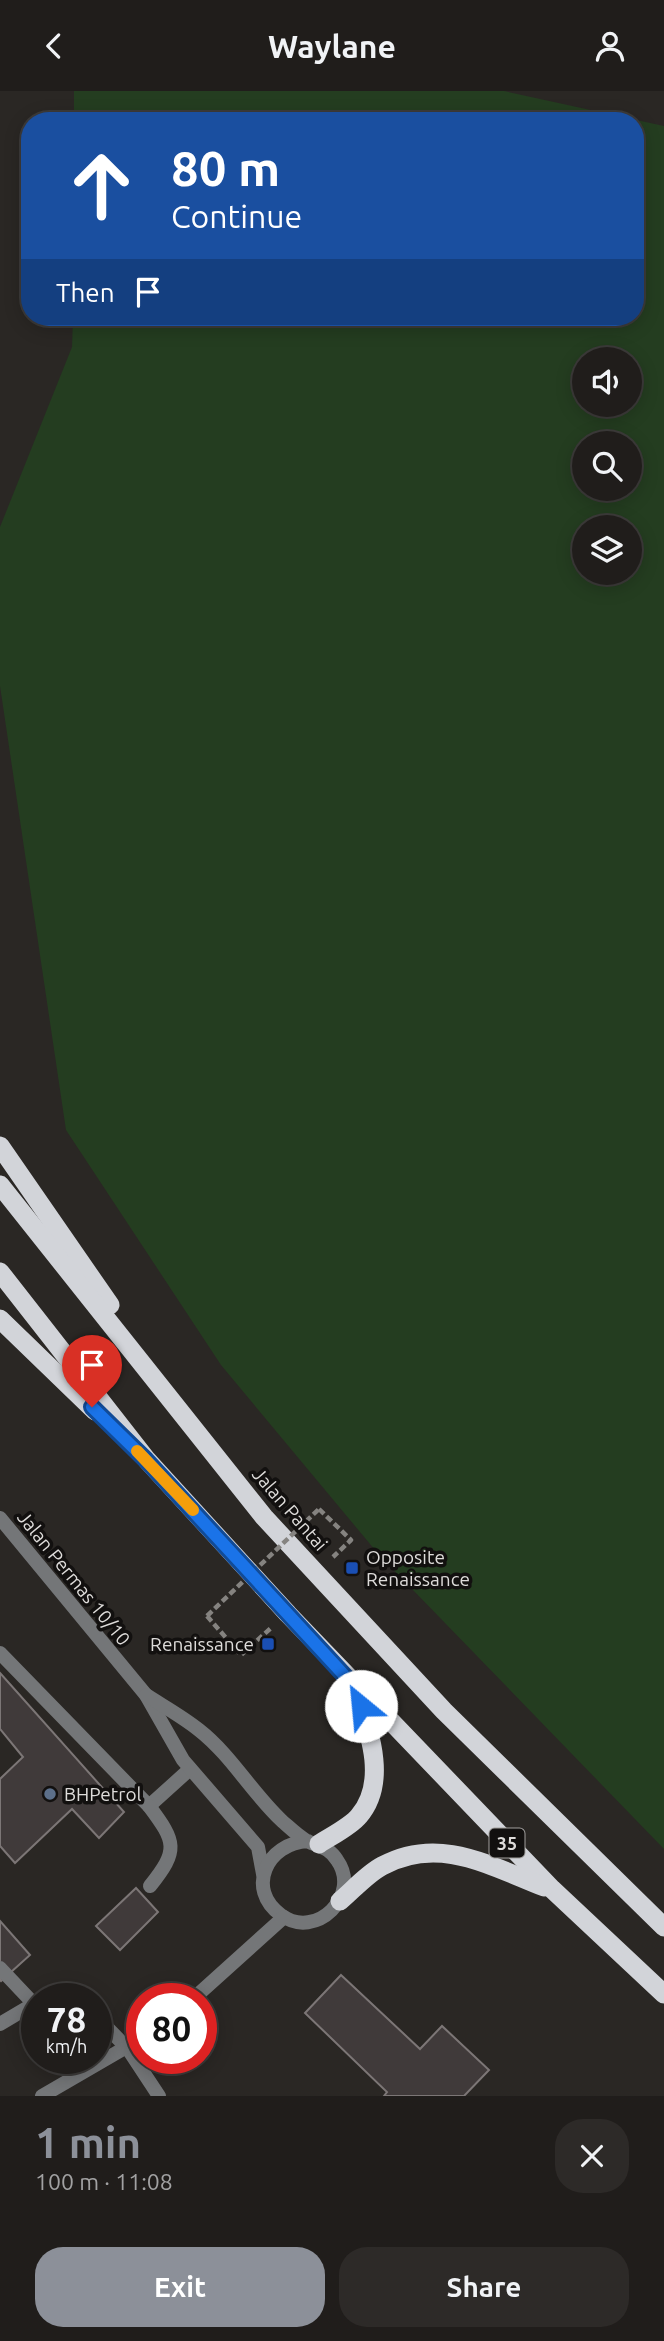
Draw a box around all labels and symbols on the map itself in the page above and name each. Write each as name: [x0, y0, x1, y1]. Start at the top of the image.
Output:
pin: [62, 1335, 122, 1407]
street label: Jalan Pantai: [248, 1463, 332, 1555]
street label: Jalan Permas 10/10: [13, 1506, 135, 1650]
place label: Opposite Renaissance: [366, 1546, 470, 1590]
marker: Opposite Renaissance: [344, 1560, 360, 1576]
place label: Renaissance: [150, 1633, 254, 1655]
marker: Renaissance: [260, 1636, 276, 1652]
position arrow: [324, 1669, 398, 1743]
place label: BHPetrol: [64, 1783, 142, 1805]
marker: BHPetrol: [42, 1786, 58, 1802]
road number: 35: [490, 1828, 524, 1857]
speed limit sign: 80: [126, 1983, 217, 2074]

